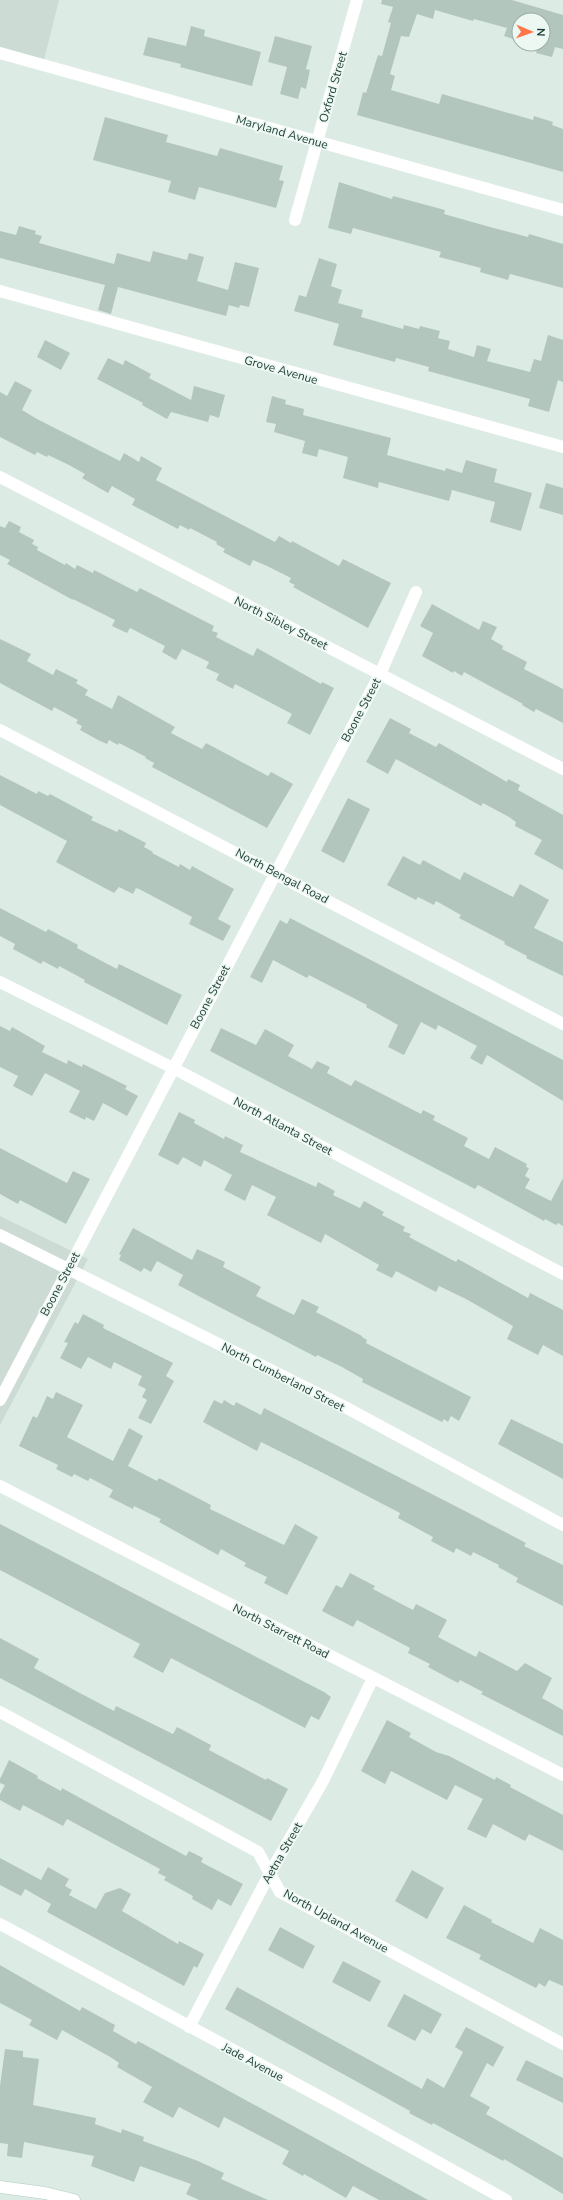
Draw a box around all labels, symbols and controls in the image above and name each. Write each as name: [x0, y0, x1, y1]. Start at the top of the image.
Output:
north arrow: [511, 12, 551, 52]
text: N: [533, 28, 548, 37]
street label: Oxford Street: [315, 49, 351, 124]
street label: Maryland Avenue: [234, 111, 330, 153]
street label: Grove Avenue: [242, 352, 320, 388]
street label: North Sibley Street: [231, 592, 331, 654]
street label: Boone Street: [337, 674, 385, 745]
street label: North Bengal Road: [233, 845, 331, 907]
street label: Boone Street: [186, 961, 234, 1032]
street label: North Atlanta Street: [231, 1093, 336, 1159]
street label: Boone Street: [36, 1248, 84, 1319]
street label: North Cumberland Street: [219, 1339, 348, 1415]
street label: North Starrett Road: [230, 1600, 332, 1662]
street label: Aetna Street: [258, 1819, 306, 1887]
street label: North Upland Avenue: [281, 1885, 391, 1957]
street label: Jade Avenue: [219, 2039, 287, 2085]

